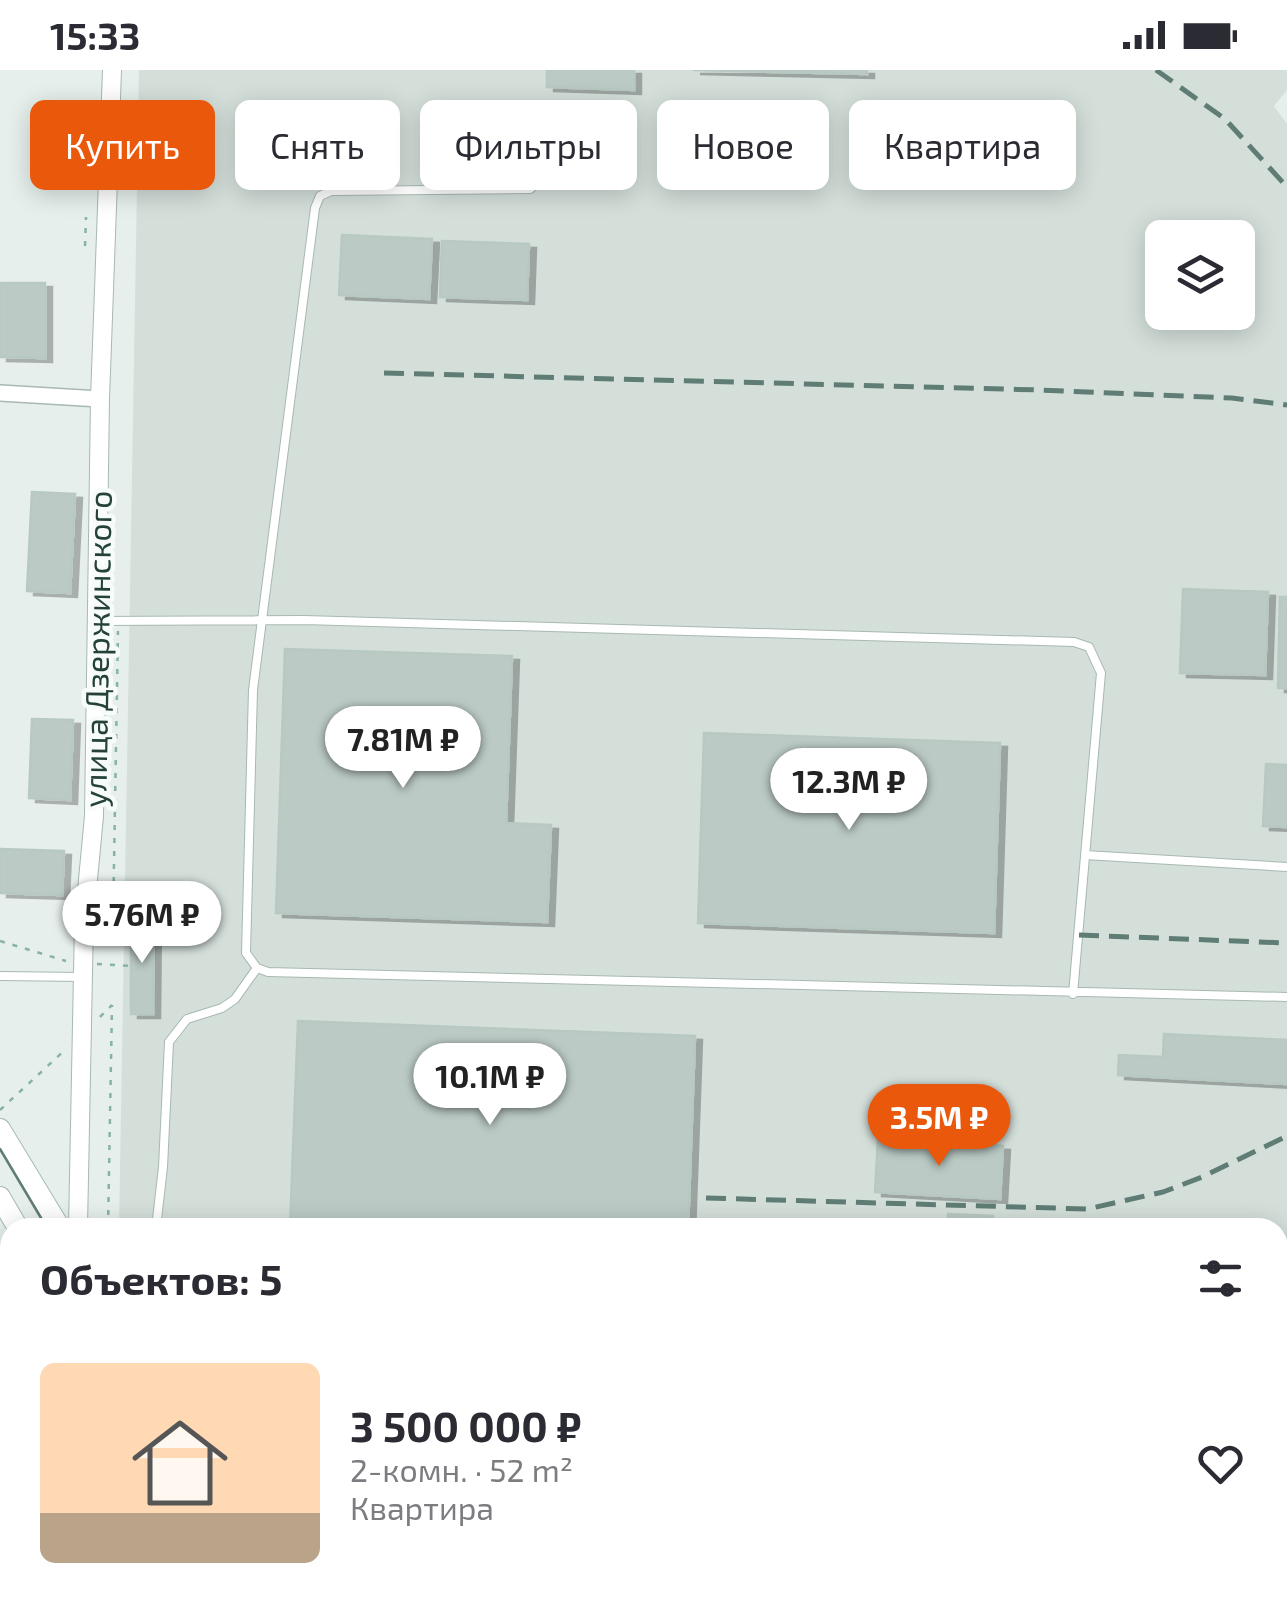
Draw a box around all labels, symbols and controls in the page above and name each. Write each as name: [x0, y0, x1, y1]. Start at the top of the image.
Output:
text: 15:33: [50, 12, 140, 58]
chip: Купить: [30, 100, 215, 190]
chip: Снять: [235, 100, 400, 190]
chip: Фильтры: [420, 100, 637, 190]
chip: Новое: [657, 100, 829, 190]
chip: Квартира: [849, 100, 1076, 190]
map controls: [1145, 220, 1255, 330]
button: layers: [1145, 220, 1255, 330]
street label: улица Дзержинского: [74, 490, 119, 808]
pin: 7.81M ₽: [311, 706, 495, 791]
text: 7.81M ₽: [347, 719, 459, 757]
pin: 12.3M ₽: [757, 748, 941, 833]
text: 12.3M ₽: [792, 761, 906, 799]
pin: 5.76M ₽: [50, 881, 234, 966]
text: 5.76M ₽: [84, 894, 200, 932]
pin: 10.1M ₽: [398, 1043, 582, 1128]
text: 10.1M ₽: [435, 1056, 545, 1094]
pin: 3.5M ₽: [858, 1084, 1020, 1169]
text: 3.5M ₽: [890, 1097, 988, 1135]
icon: filters: [1193, 1251, 1248, 1306]
text: Объектов: 5: [40, 1253, 282, 1303]
text: 3 500 000 ₽: [350, 1400, 582, 1450]
icon: home: [120, 1403, 240, 1523]
icon: heart: [1193, 1436, 1248, 1491]
text: 2-комн. · 52 m²: [350, 1450, 573, 1488]
text: Квартира: [350, 1488, 494, 1526]

